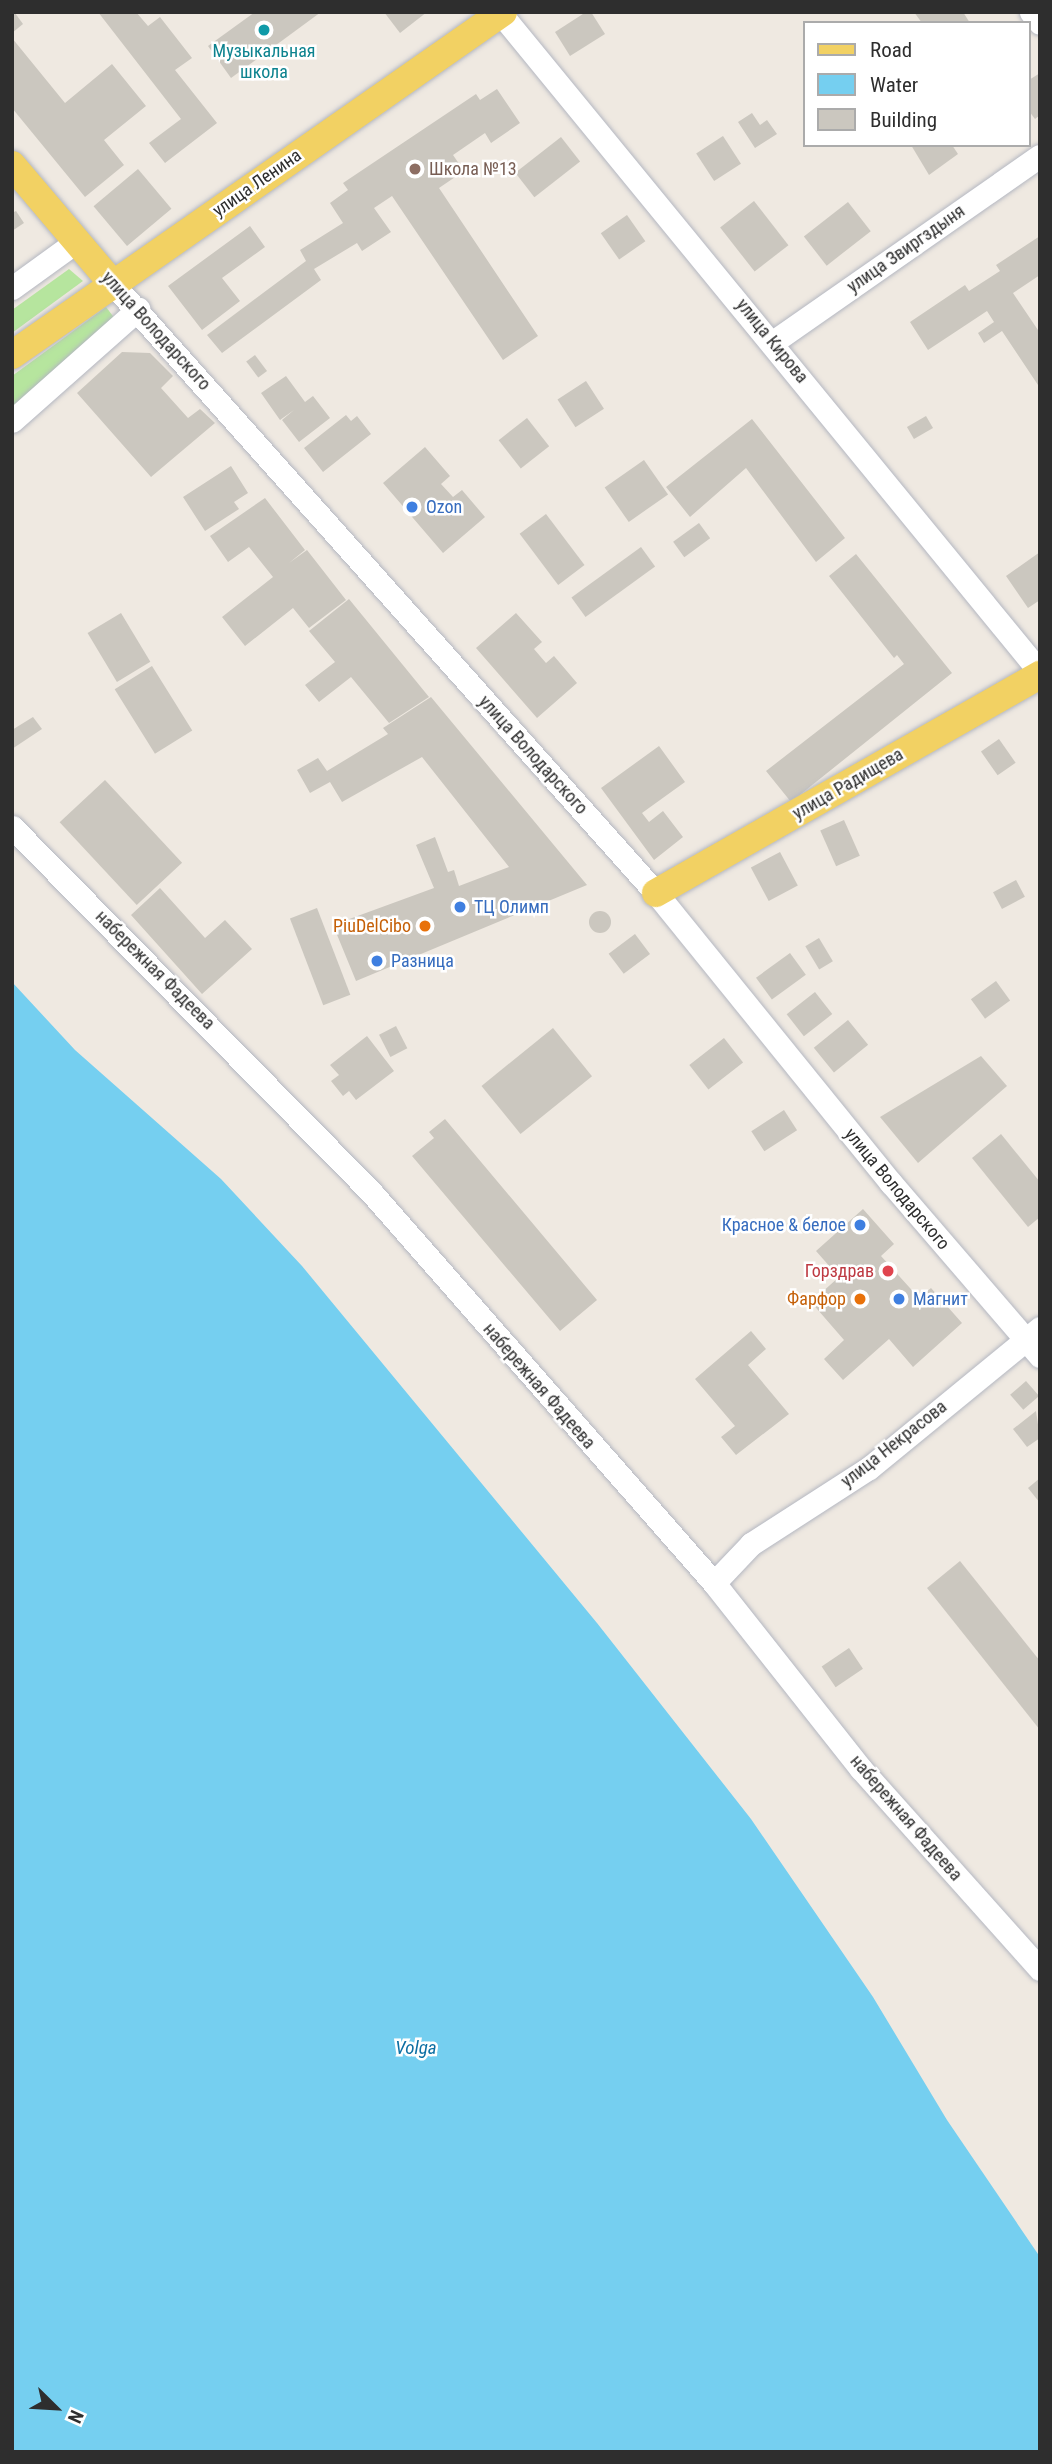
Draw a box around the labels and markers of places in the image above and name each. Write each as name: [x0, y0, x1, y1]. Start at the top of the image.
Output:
marker: Музыкальная школа: [256, 22, 272, 38]
place label: Музыкальная школа: [213, 41, 315, 84]
place label: Школа №13: [429, 158, 517, 180]
marker: Школа №13: [407, 161, 423, 177]
place label: Ozon: [426, 496, 462, 518]
marker: Ozon: [404, 499, 420, 515]
place label: ТЦ Олимп: [474, 896, 549, 918]
marker: ТЦ Олимп: [452, 899, 468, 915]
place label: PiuDelCibo: [333, 915, 411, 937]
marker: PiuDelCibo: [417, 918, 433, 934]
place label: Разница: [391, 950, 454, 972]
marker: Разница: [369, 953, 385, 969]
place label: Красное & белое: [722, 1214, 846, 1236]
marker: Красное & белое: [852, 1217, 868, 1233]
place label: Горздрав: [805, 1260, 874, 1282]
marker: Горздрав: [880, 1263, 896, 1279]
place label: Фарфор: [787, 1288, 846, 1310]
place label: Магнит: [913, 1288, 968, 1310]
marker: Фарфор: [852, 1291, 868, 1307]
marker: Магнит: [891, 1291, 907, 1307]

